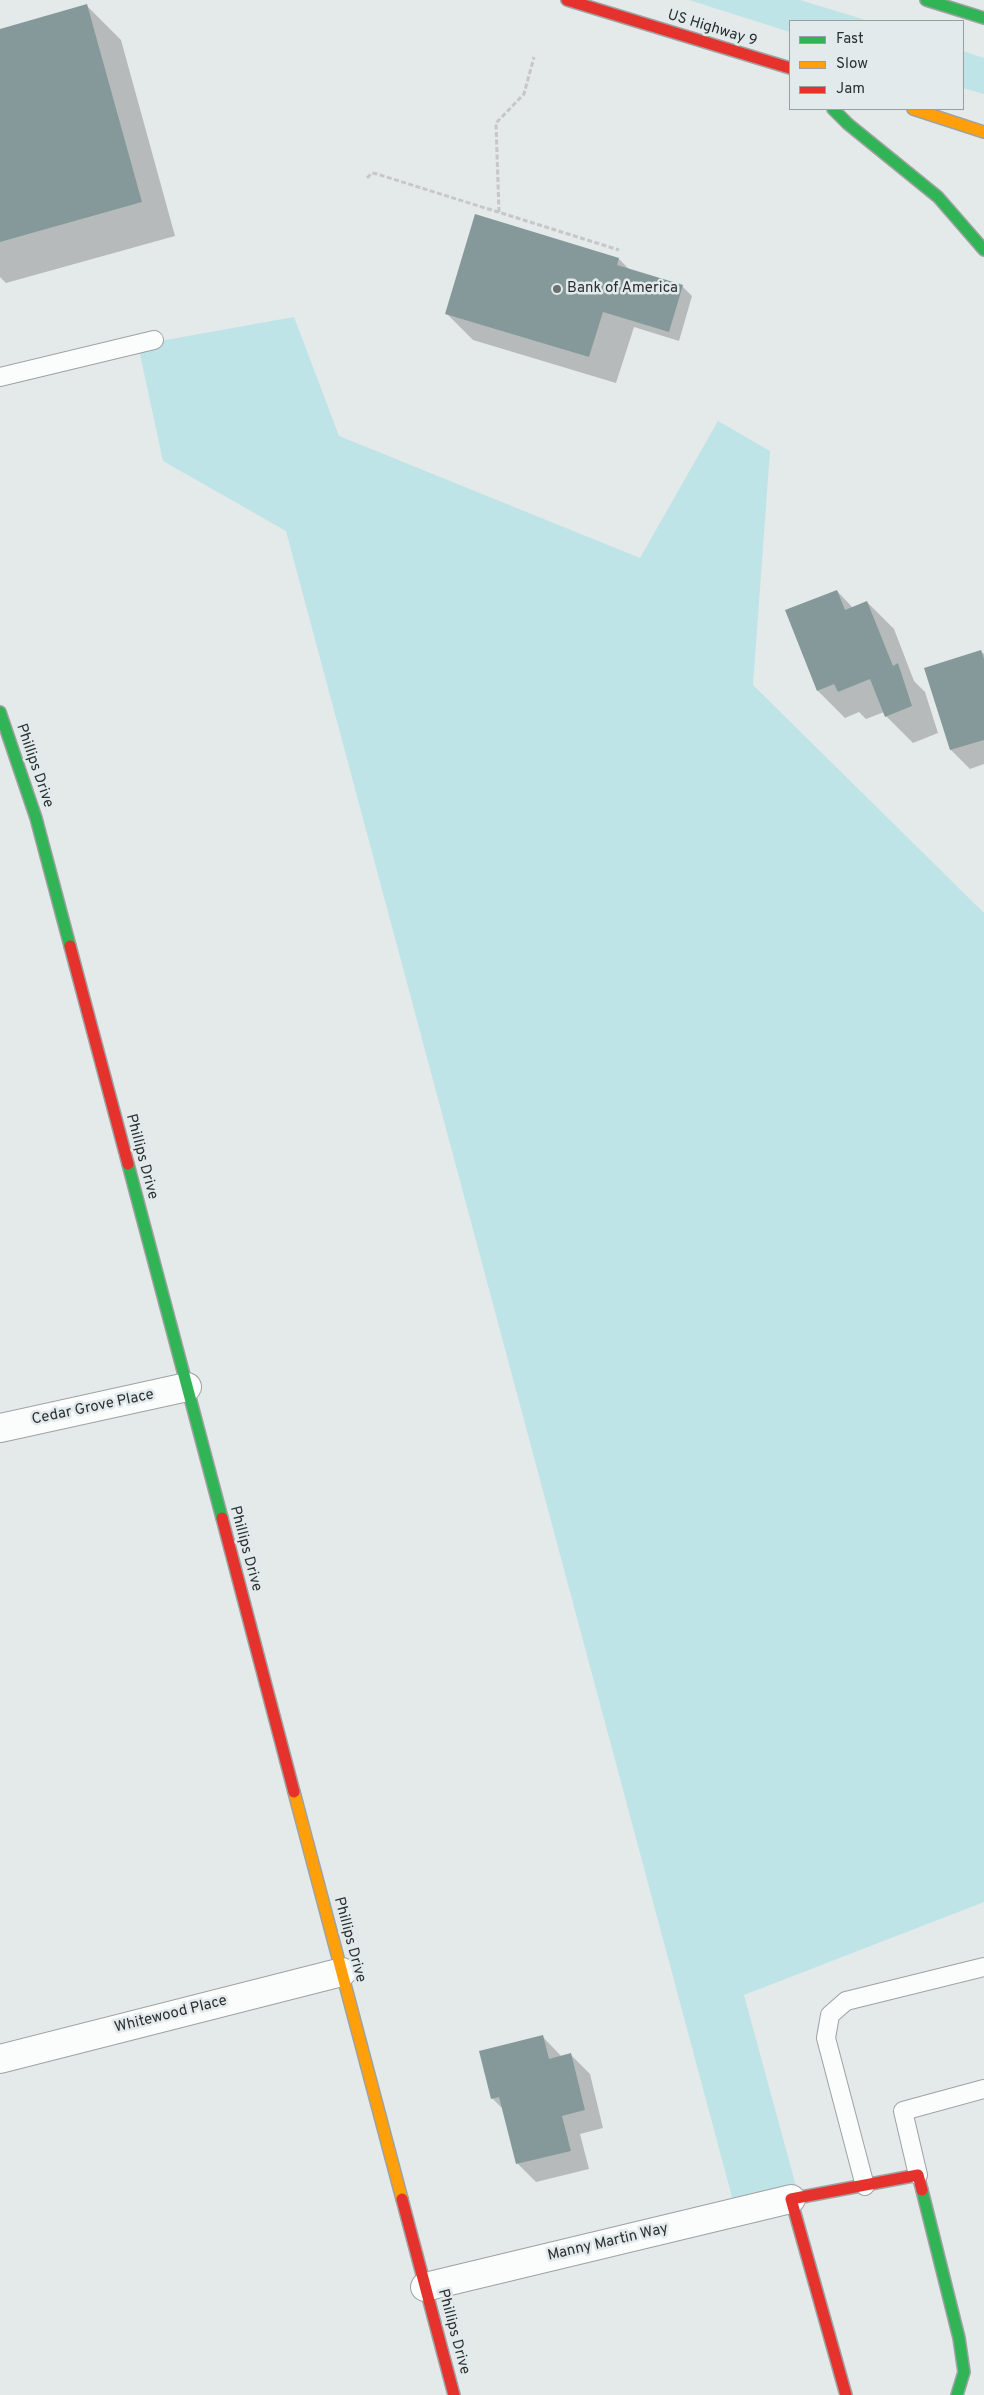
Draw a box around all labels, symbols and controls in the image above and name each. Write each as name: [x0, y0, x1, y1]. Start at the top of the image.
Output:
street label: US Highway 9: [665, 7, 759, 51]
legend: [789, 20, 964, 110]
text: Fast: [836, 30, 864, 49]
text: Slow: [836, 55, 868, 74]
text: Jam: [836, 80, 865, 99]
place label: Bank of America: [567, 280, 678, 298]
marker: Bank of America: [551, 283, 563, 295]
street label: Phillips Drive: [11, 722, 57, 810]
street label: Phillips Drive: [121, 1112, 161, 1202]
street label: Cedar Grove Place: [30, 1386, 156, 1430]
street label: Phillips Drive: [225, 1504, 265, 1594]
street label: Phillips Drive: [329, 1895, 369, 1985]
street label: Whitewood Place: [113, 1992, 229, 2038]
street label: Manny Martin Way: [546, 2220, 670, 2266]
street label: Phillips Drive: [433, 2287, 473, 2377]

